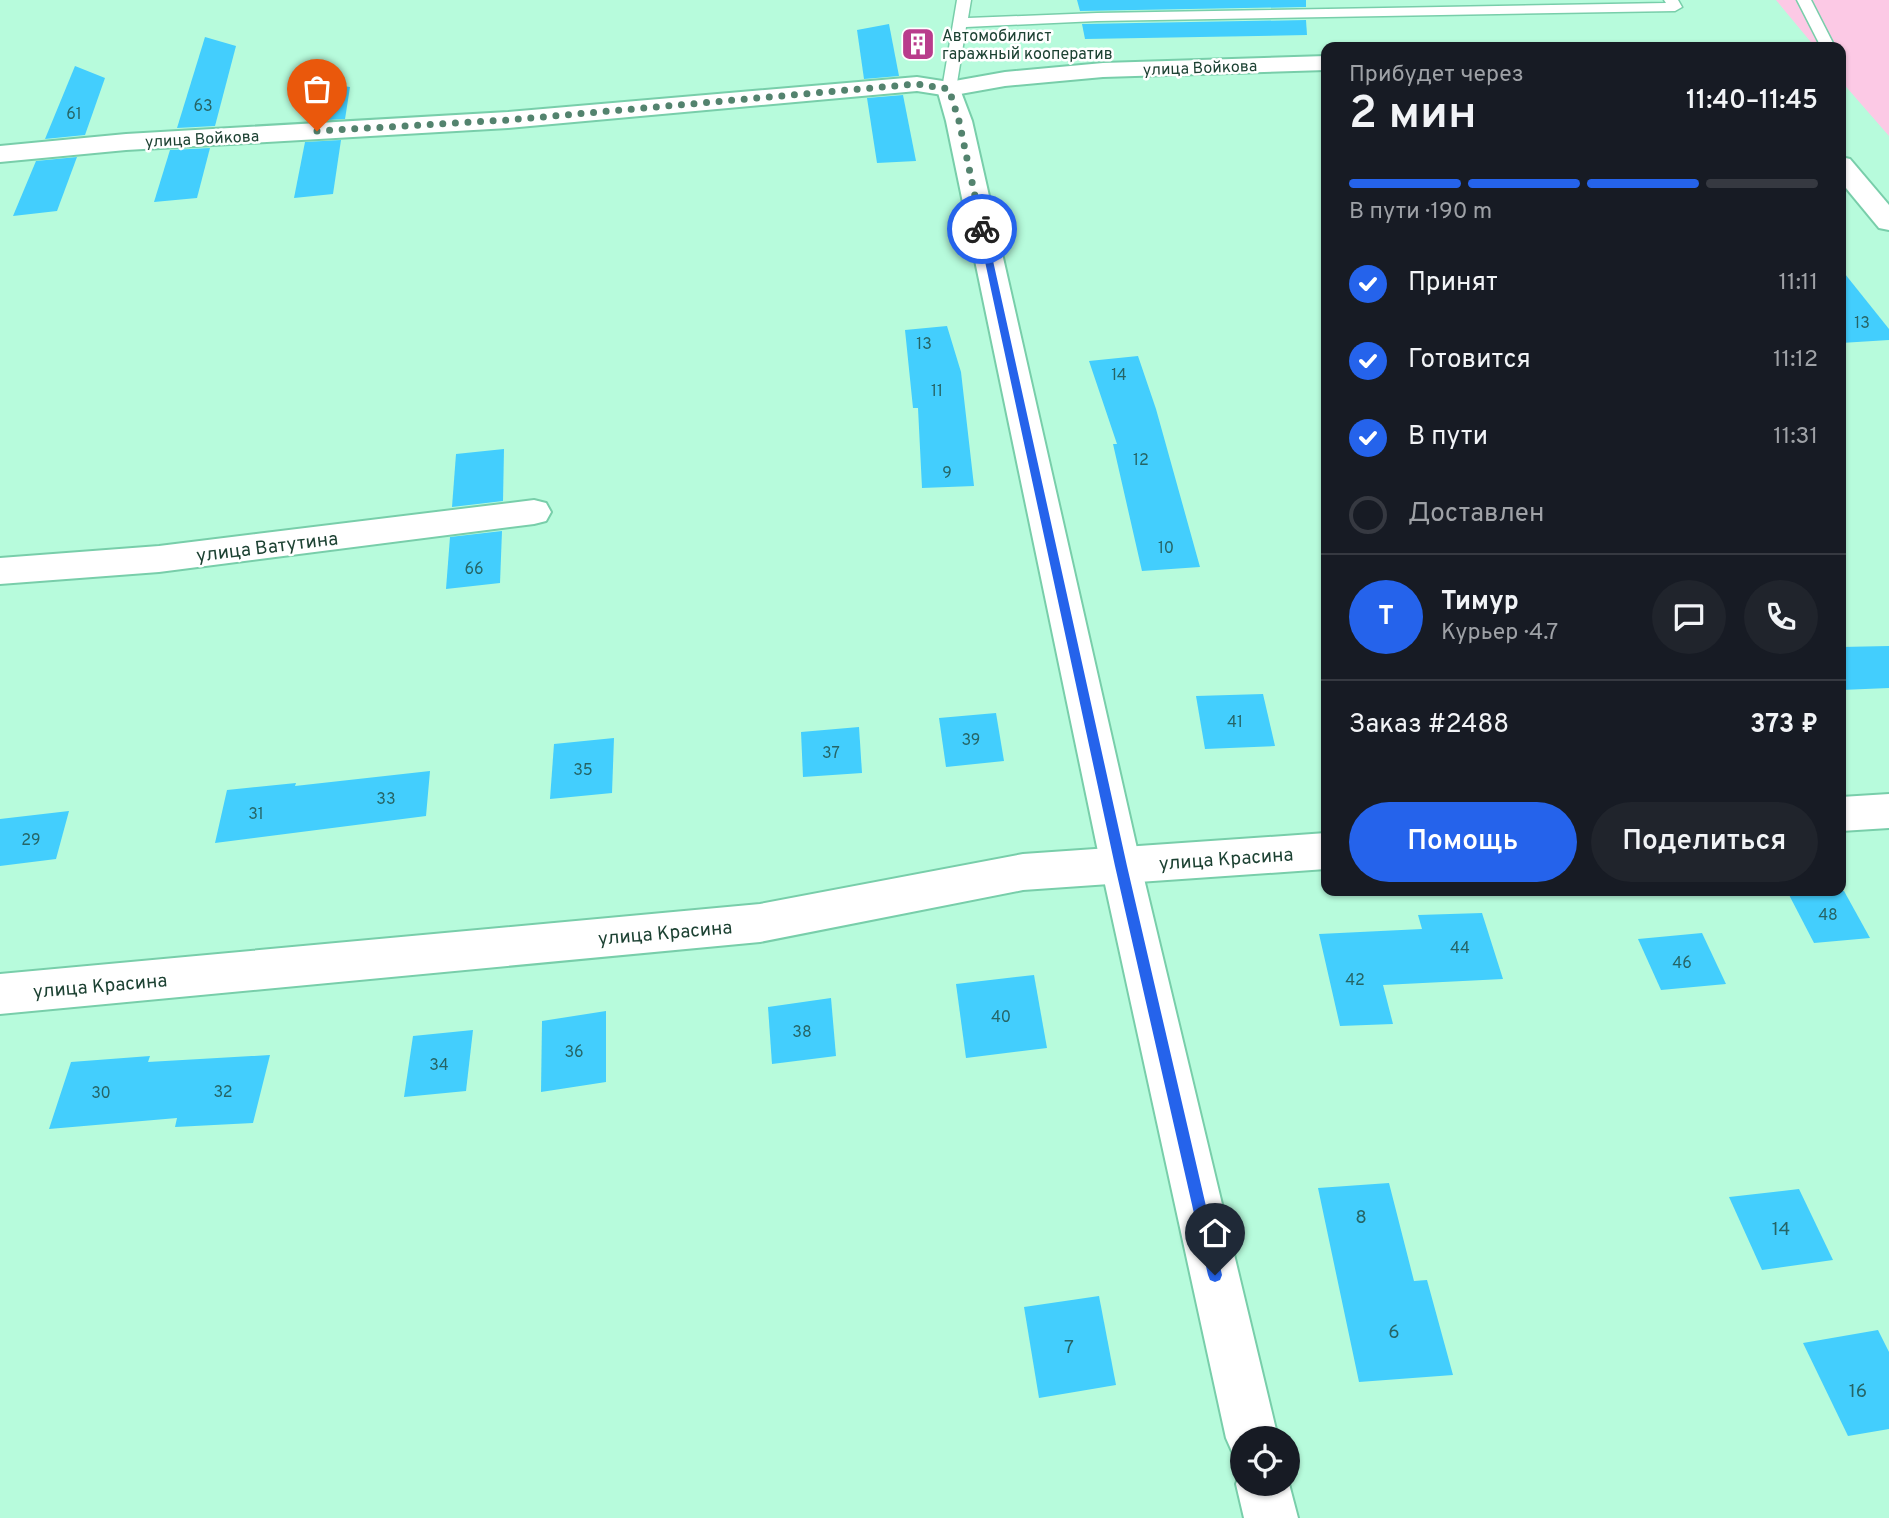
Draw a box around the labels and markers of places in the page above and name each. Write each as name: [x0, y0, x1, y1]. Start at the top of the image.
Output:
building icon: Автомобилист гаражный кооператив: [899, 25, 937, 63]
place label: Автомобилист гаражный кооператив: [942, 27, 1113, 65]
pin: [287, 59, 347, 131]
pin: [1185, 1203, 1245, 1275]

